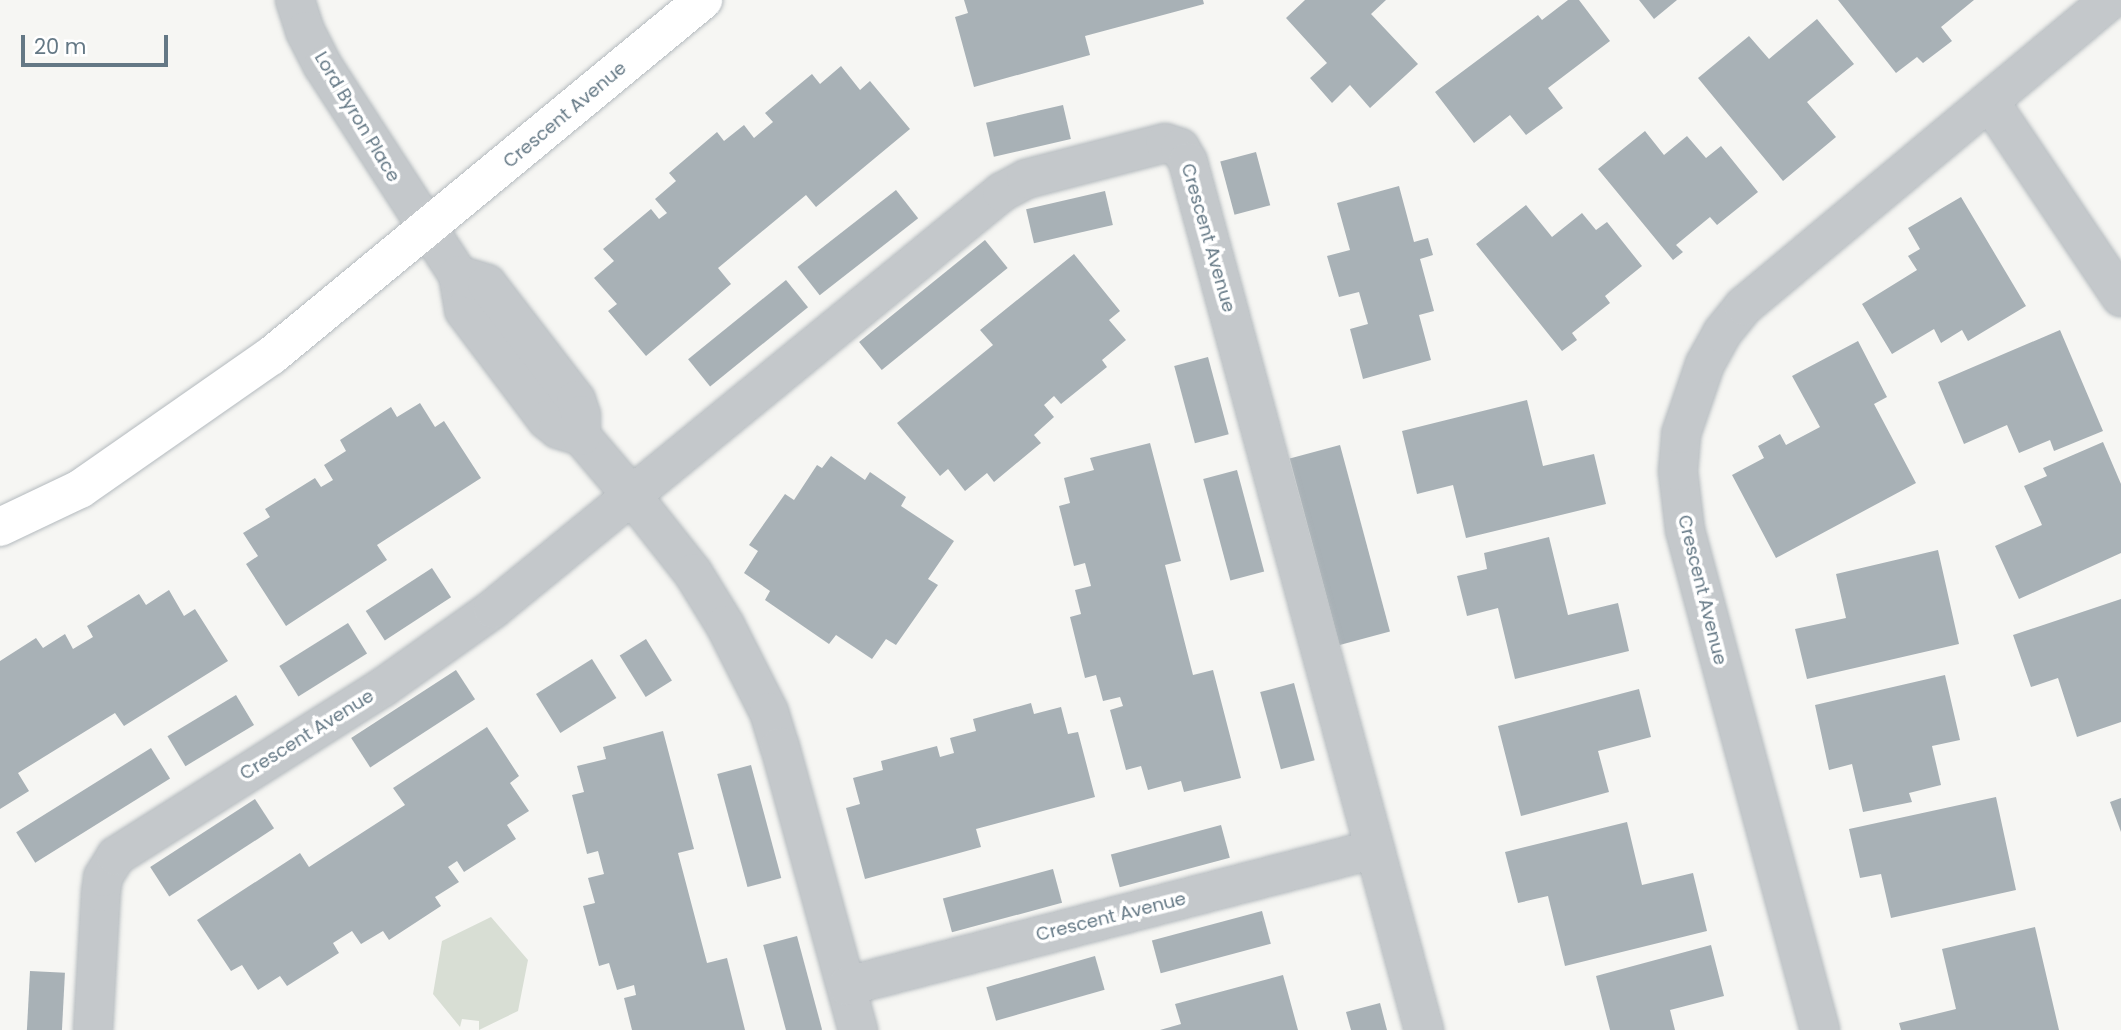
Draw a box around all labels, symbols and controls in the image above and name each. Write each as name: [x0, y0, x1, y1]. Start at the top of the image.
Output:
scale bar: [24, 21, 172, 65]
text: 20 m: [34, 32, 87, 61]
street label: Lord Byron Place: [310, 48, 404, 186]
street label: Crescent Avenue: [499, 57, 631, 173]
street label: Crescent Avenue: [1176, 161, 1240, 315]
street label: Crescent Avenue: [1673, 513, 1731, 667]
street label: Crescent Avenue: [236, 685, 378, 785]
street label: Crescent Avenue: [1034, 888, 1188, 946]

